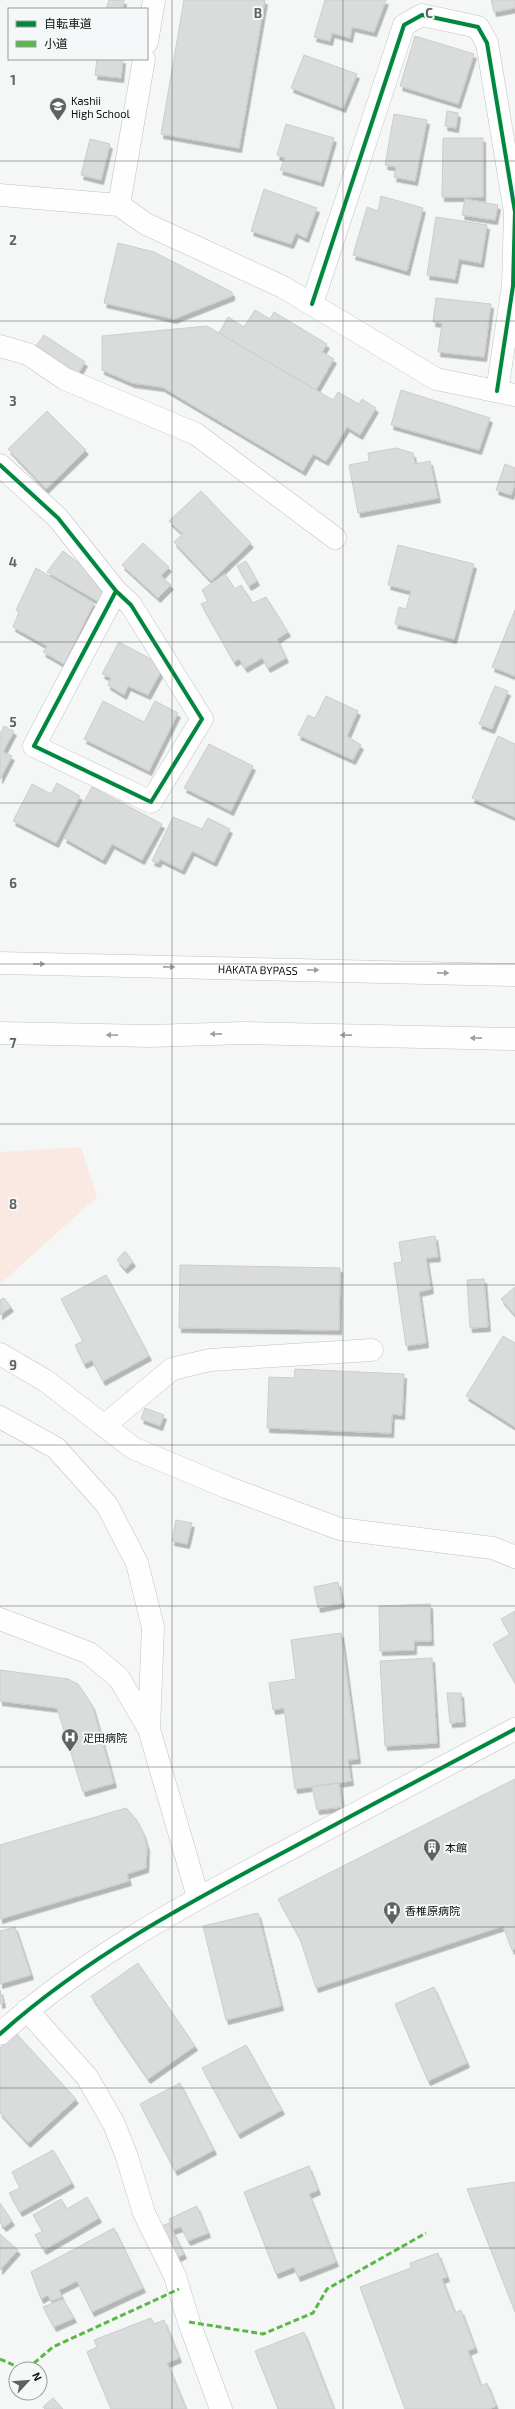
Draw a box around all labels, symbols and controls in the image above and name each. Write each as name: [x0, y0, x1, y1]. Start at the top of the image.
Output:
text: B: [254, 5, 262, 21]
text: C: [425, 5, 433, 21]
legend: [8, 8, 148, 60]
text: 自転車道: [44, 16, 92, 30]
text: 小道: [44, 36, 68, 50]
text: 1: [10, 72, 16, 88]
place label: Kashii High School: [71, 94, 130, 120]
school or university icon: Kashii High School: [48, 96, 68, 121]
text: 2: [9, 232, 17, 248]
text: 3: [9, 393, 17, 409]
text: 4: [9, 554, 17, 570]
text: 5: [9, 714, 17, 730]
text: 6: [9, 875, 17, 891]
one-way arrow: [33, 961, 46, 967]
street label: HAKATA BYPASS: [218, 962, 298, 976]
one-way arrow: [163, 964, 176, 970]
one-way arrow: [307, 967, 320, 973]
one-way arrow: [437, 970, 449, 977]
one-way arrow: [209, 1031, 222, 1037]
one-way arrow: [105, 1032, 118, 1038]
one-way arrow: [340, 1032, 352, 1039]
text: 7: [10, 1035, 17, 1051]
one-way arrow: [469, 1035, 482, 1041]
text: 8: [9, 1196, 17, 1212]
text: 9: [9, 1357, 17, 1373]
hospital icon: 疋田病院: [60, 1727, 80, 1752]
place label: 疋田病院: [83, 1731, 127, 1744]
building icon: 本館: [422, 1837, 442, 1862]
place label: 本館: [445, 1841, 467, 1854]
hospital icon: 香椎原病院: [382, 1900, 402, 1925]
place label: 香椎原病院: [405, 1904, 460, 1917]
north arrow: [8, 2361, 48, 2401]
text: N: [30, 2370, 45, 2383]

